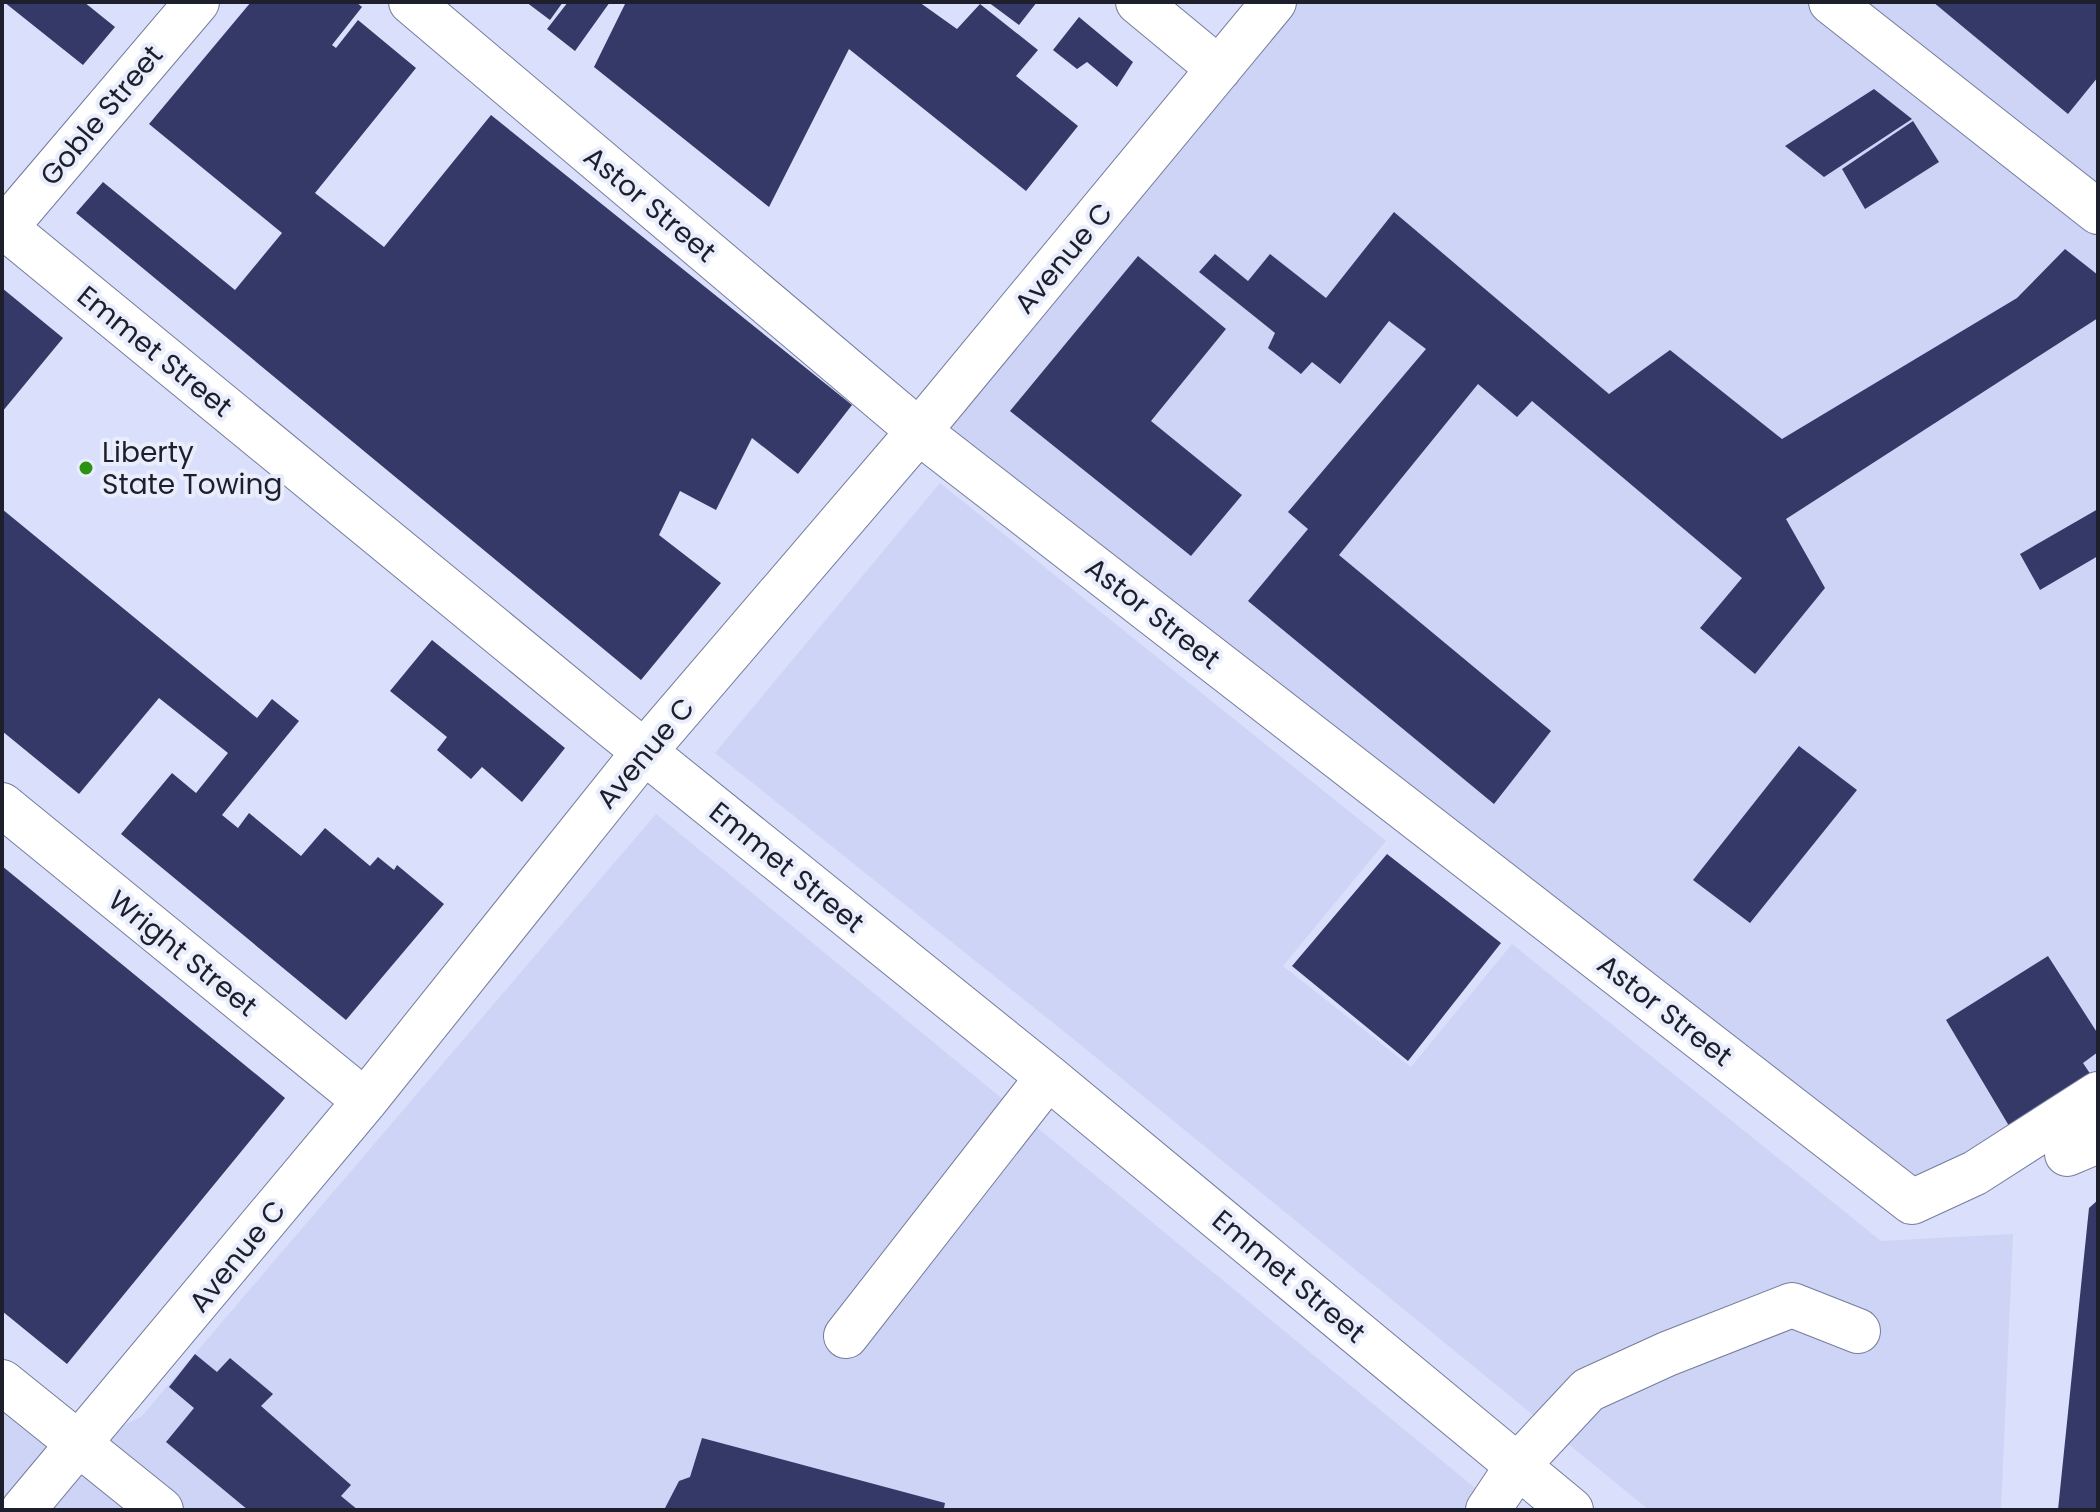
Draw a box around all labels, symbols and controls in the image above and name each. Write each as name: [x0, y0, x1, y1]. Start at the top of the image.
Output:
street label: Goble Street: [31, 37, 172, 194]
street label: Astor Street: [575, 138, 724, 271]
street label: Avenue C: [1005, 194, 1121, 322]
street label: Emmet Street: [69, 277, 240, 426]
place label: Liberty State Towing: [102, 433, 282, 504]
marker: Liberty State Towing: [77, 459, 95, 477]
street label: Astor Street: [1077, 548, 1228, 678]
street label: Avenue C: [587, 689, 703, 817]
street label: Emmet Street: [701, 793, 872, 942]
street label: Wright Street: [100, 881, 265, 1026]
street label: Astor Street: [1589, 945, 1740, 1075]
street label: Avenue C: [180, 1192, 295, 1321]
street label: Emmet Street: [1204, 1201, 1374, 1352]

